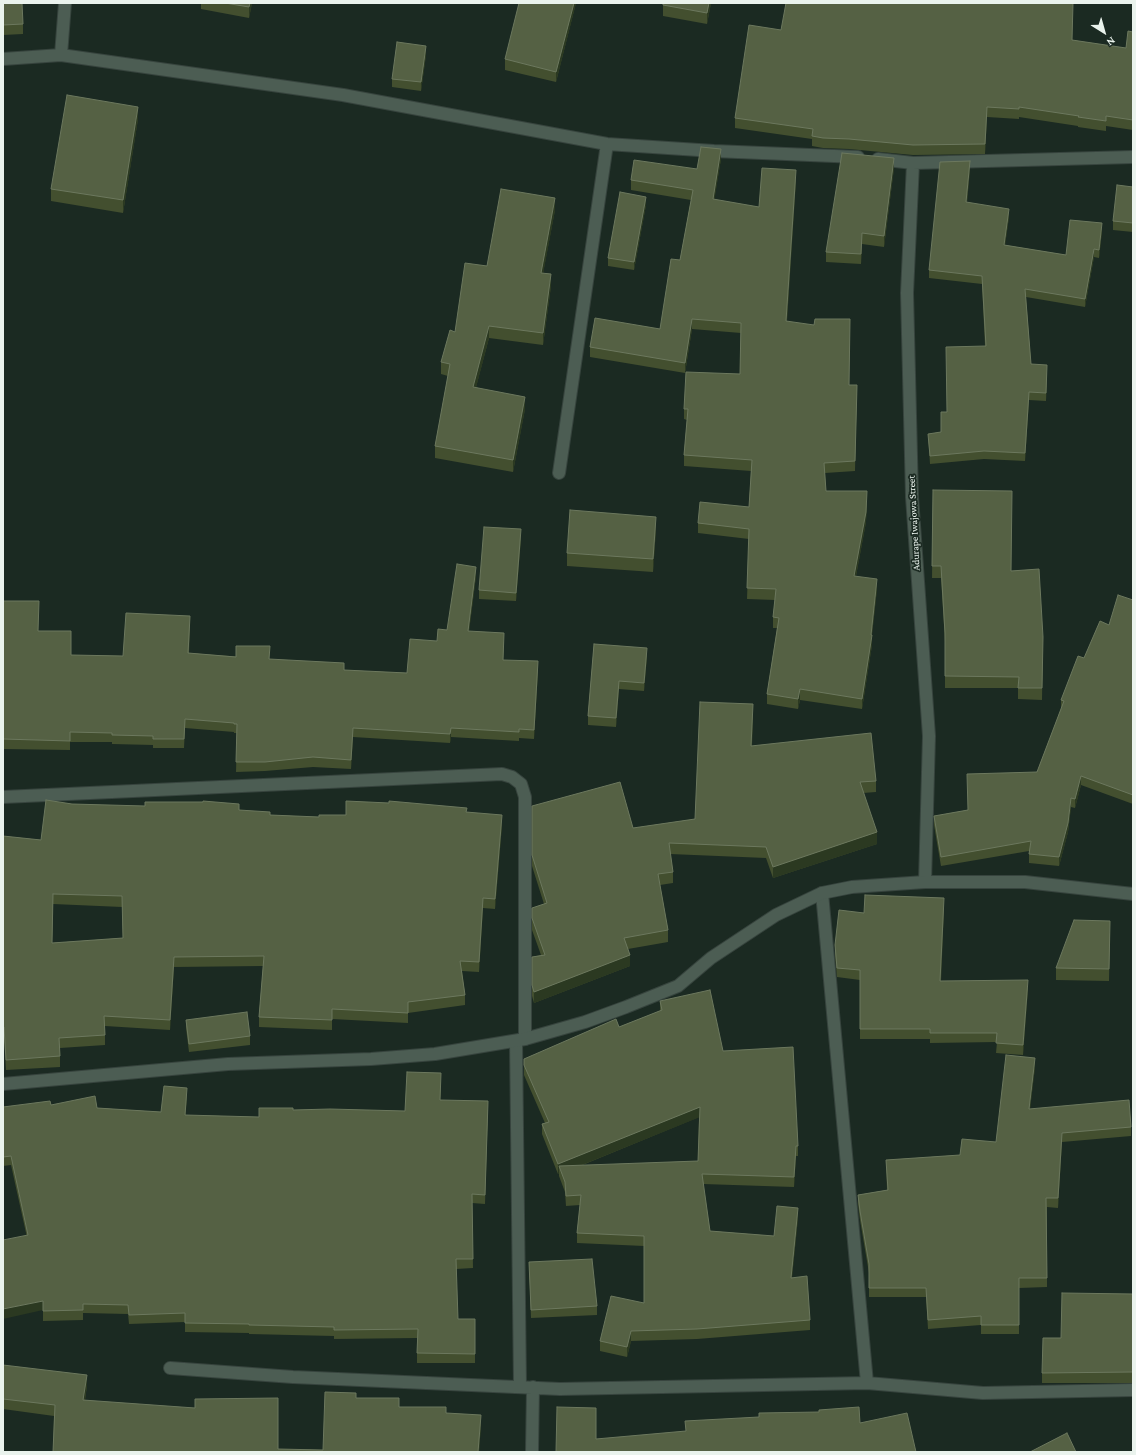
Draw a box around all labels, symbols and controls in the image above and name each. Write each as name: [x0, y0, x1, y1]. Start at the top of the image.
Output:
north arrow: [1084, 12, 1124, 52]
text: N: [1105, 35, 1118, 49]
street label: Adurape Iwajowa Street: [906, 475, 922, 571]

